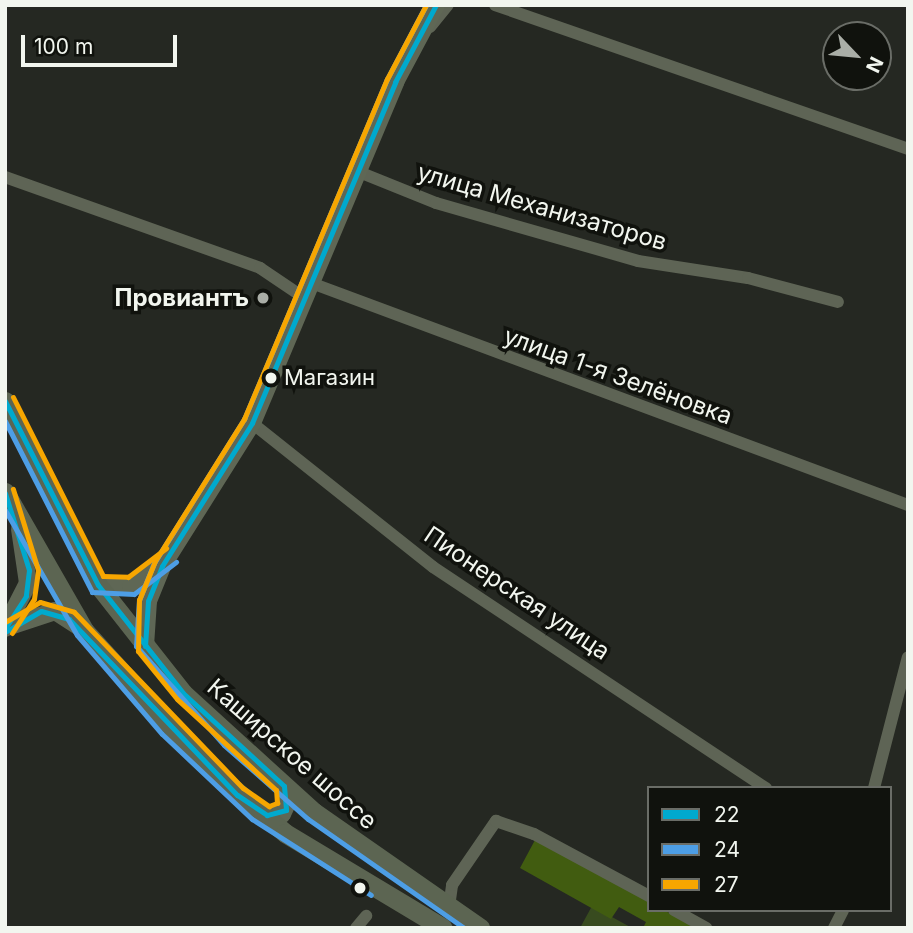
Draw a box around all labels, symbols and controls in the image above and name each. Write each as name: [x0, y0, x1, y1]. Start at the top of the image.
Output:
scale bar: [24, 21, 180, 65]
north arrow: [822, 21, 892, 91]
text: 100 m: [34, 34, 93, 59]
text: N: [861, 53, 888, 76]
street label: улица Механизаторов: [414, 158, 670, 256]
place label: Провиантъ: [115, 284, 249, 312]
marker: Провиантъ: [255, 290, 271, 306]
street label: улица 1-я Зелёновка: [500, 321, 736, 431]
place label: Магазин: [284, 365, 375, 391]
marker: Магазин: [264, 371, 278, 385]
street label: Пионерская улица: [419, 520, 615, 666]
street label: Каширское шоссе: [201, 673, 383, 835]
legend: [647, 786, 892, 912]
text: 22: [714, 802, 740, 827]
text: 24: [714, 837, 740, 862]
text: 27: [714, 872, 739, 897]
unlabelled marker: [353, 881, 367, 895]

